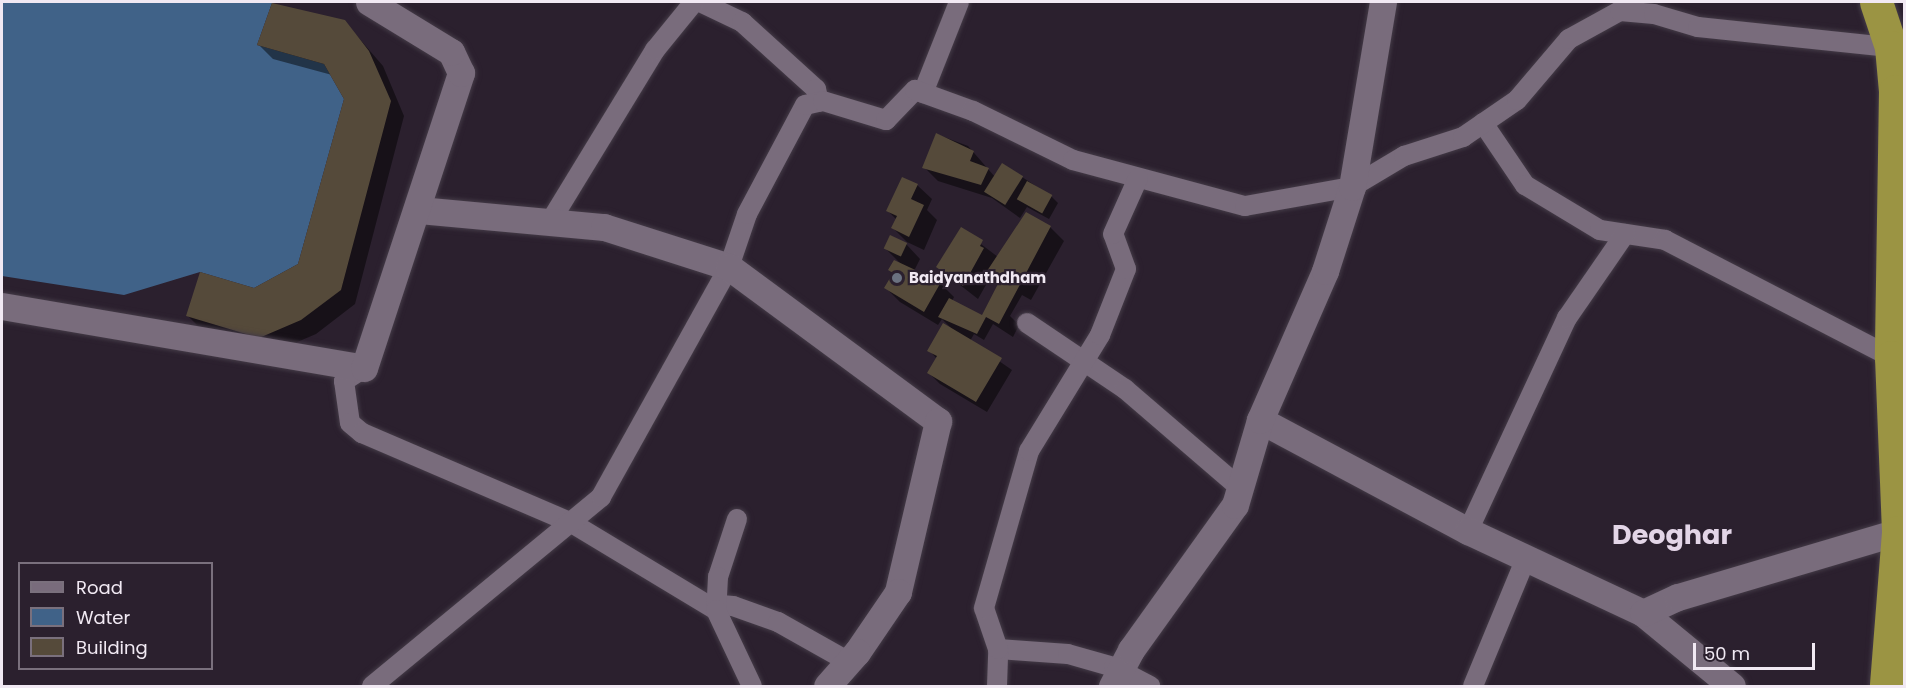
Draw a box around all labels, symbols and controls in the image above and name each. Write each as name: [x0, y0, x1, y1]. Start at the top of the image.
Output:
place label: Baidyanathdham: [909, 269, 1046, 287]
marker: Baidyanathdham: [890, 271, 904, 285]
district label: Deoghar: [1612, 519, 1732, 551]
legend: [18, 562, 213, 670]
text: Road: [76, 575, 123, 600]
text: Water: [76, 605, 130, 630]
scale bar: [1696, 631, 1818, 669]
text: Building: [76, 635, 148, 660]
text: 50 m: [1704, 641, 1750, 666]

